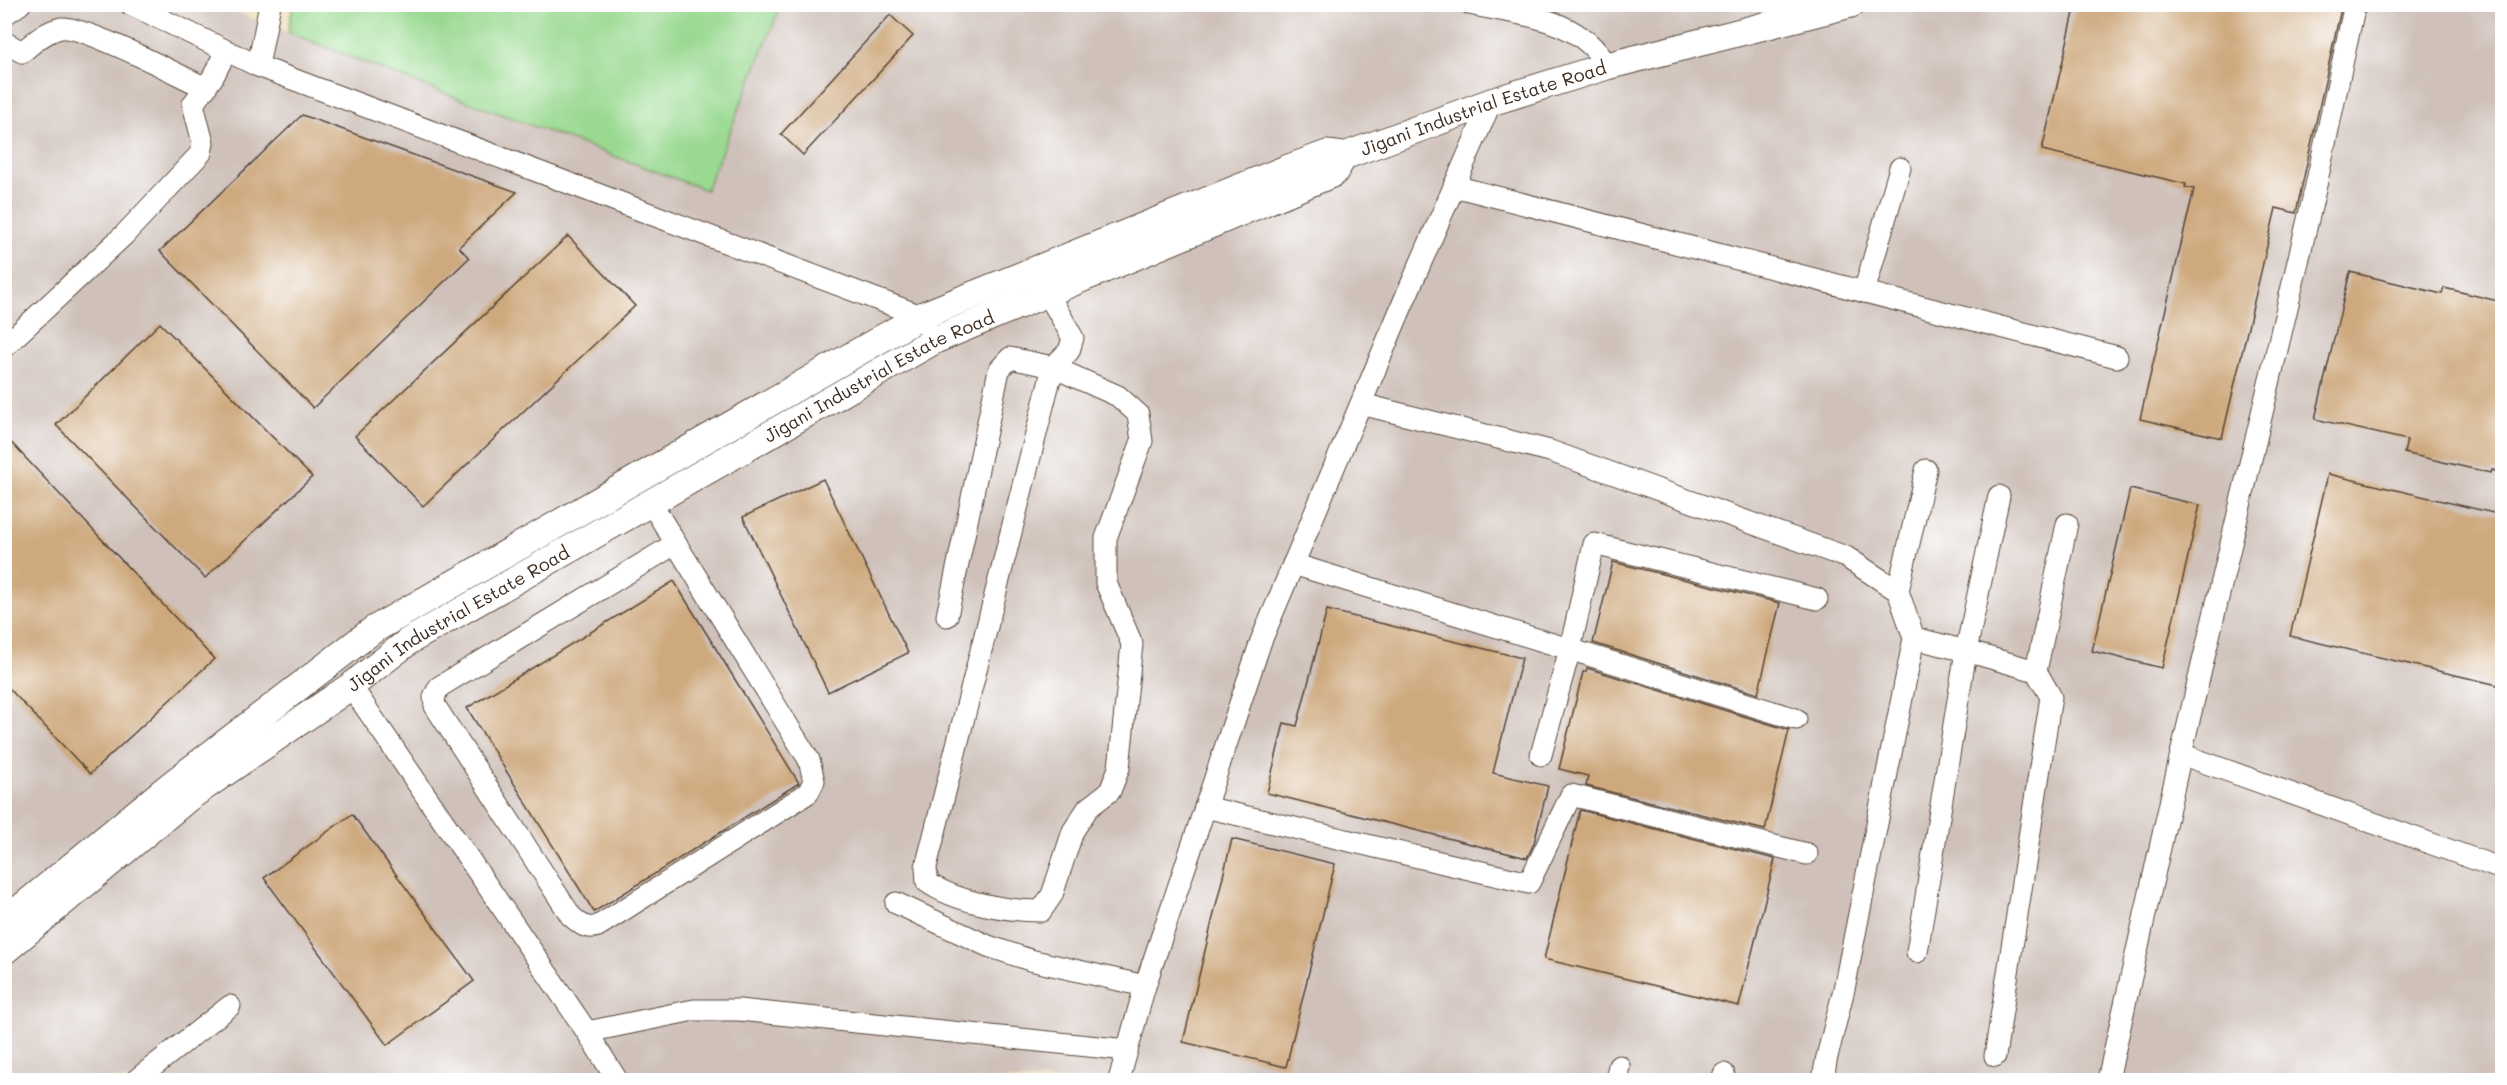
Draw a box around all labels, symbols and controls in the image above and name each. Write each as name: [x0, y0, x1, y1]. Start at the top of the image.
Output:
street label: Jigani Industrial Estate Road: [1357, 55, 1609, 161]
street label: Jigani Industrial Estate Road: [759, 305, 997, 448]
street label: Jigani Industrial Estate Road: [342, 540, 573, 697]

